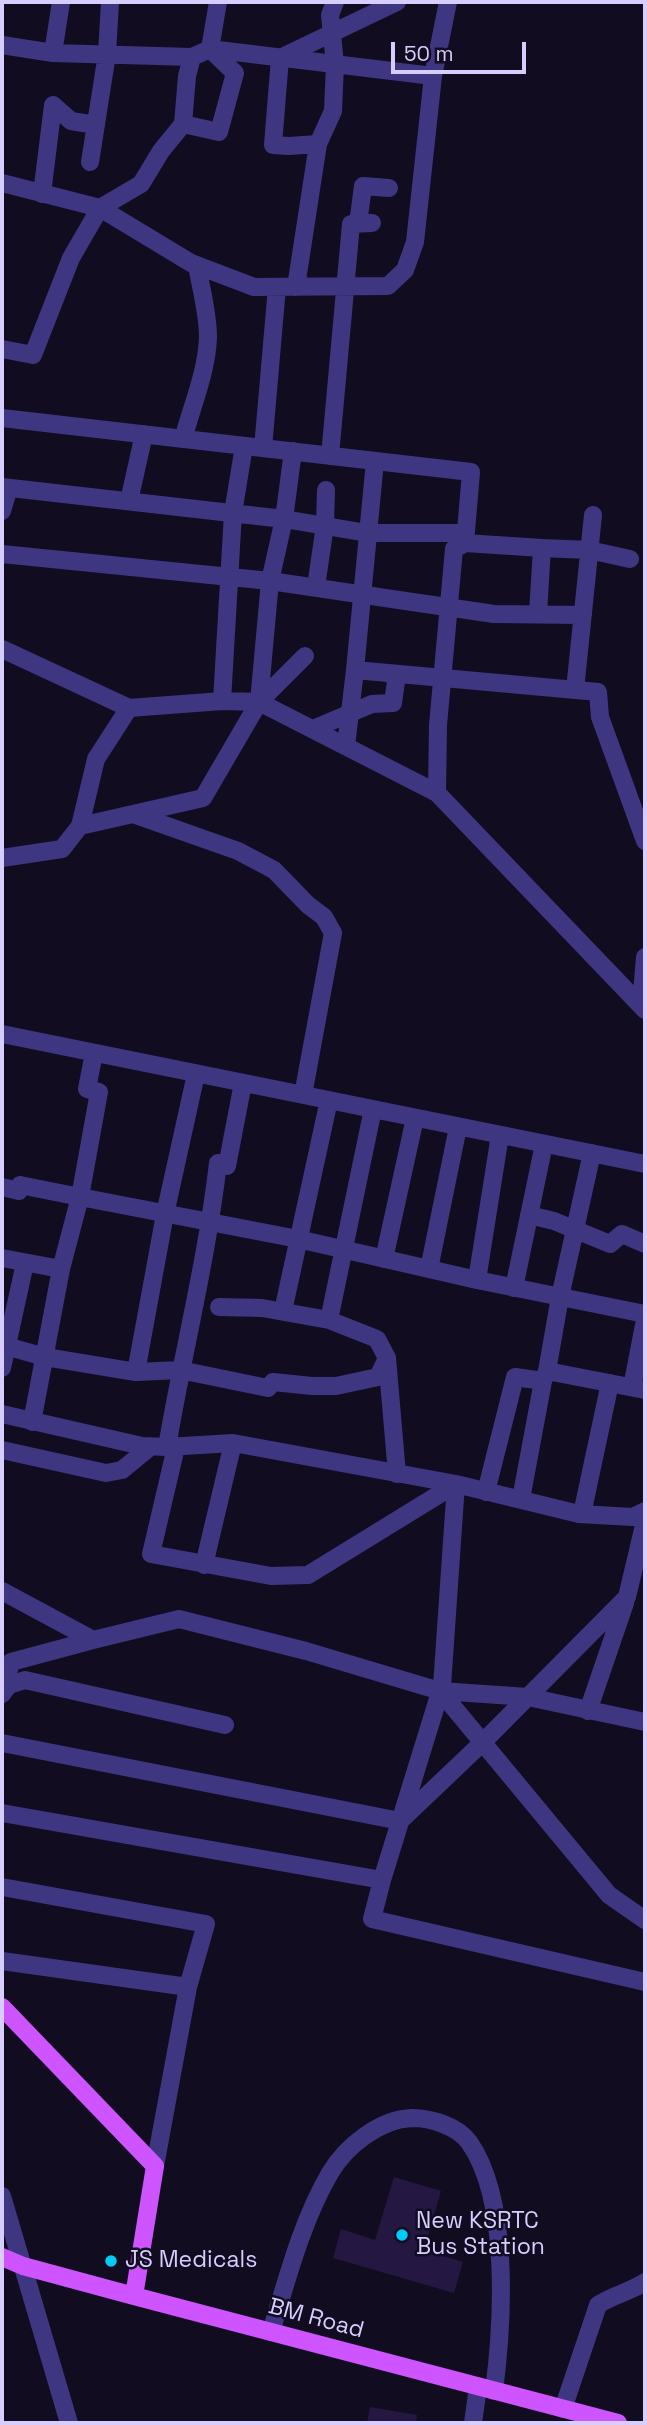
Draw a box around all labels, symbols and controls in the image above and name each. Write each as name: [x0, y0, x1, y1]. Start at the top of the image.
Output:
scale bar: [395, 28, 530, 72]
text: 50 m: [404, 40, 454, 67]
place label: New KSRTC Bus Station: [416, 2208, 545, 2262]
marker: New KSRTC Bus Station: [394, 2227, 410, 2243]
place label: JS Medicals: [125, 2247, 257, 2275]
marker: JS Medicals: [103, 2253, 119, 2269]
street label: BM Road: [265, 2293, 367, 2345]

